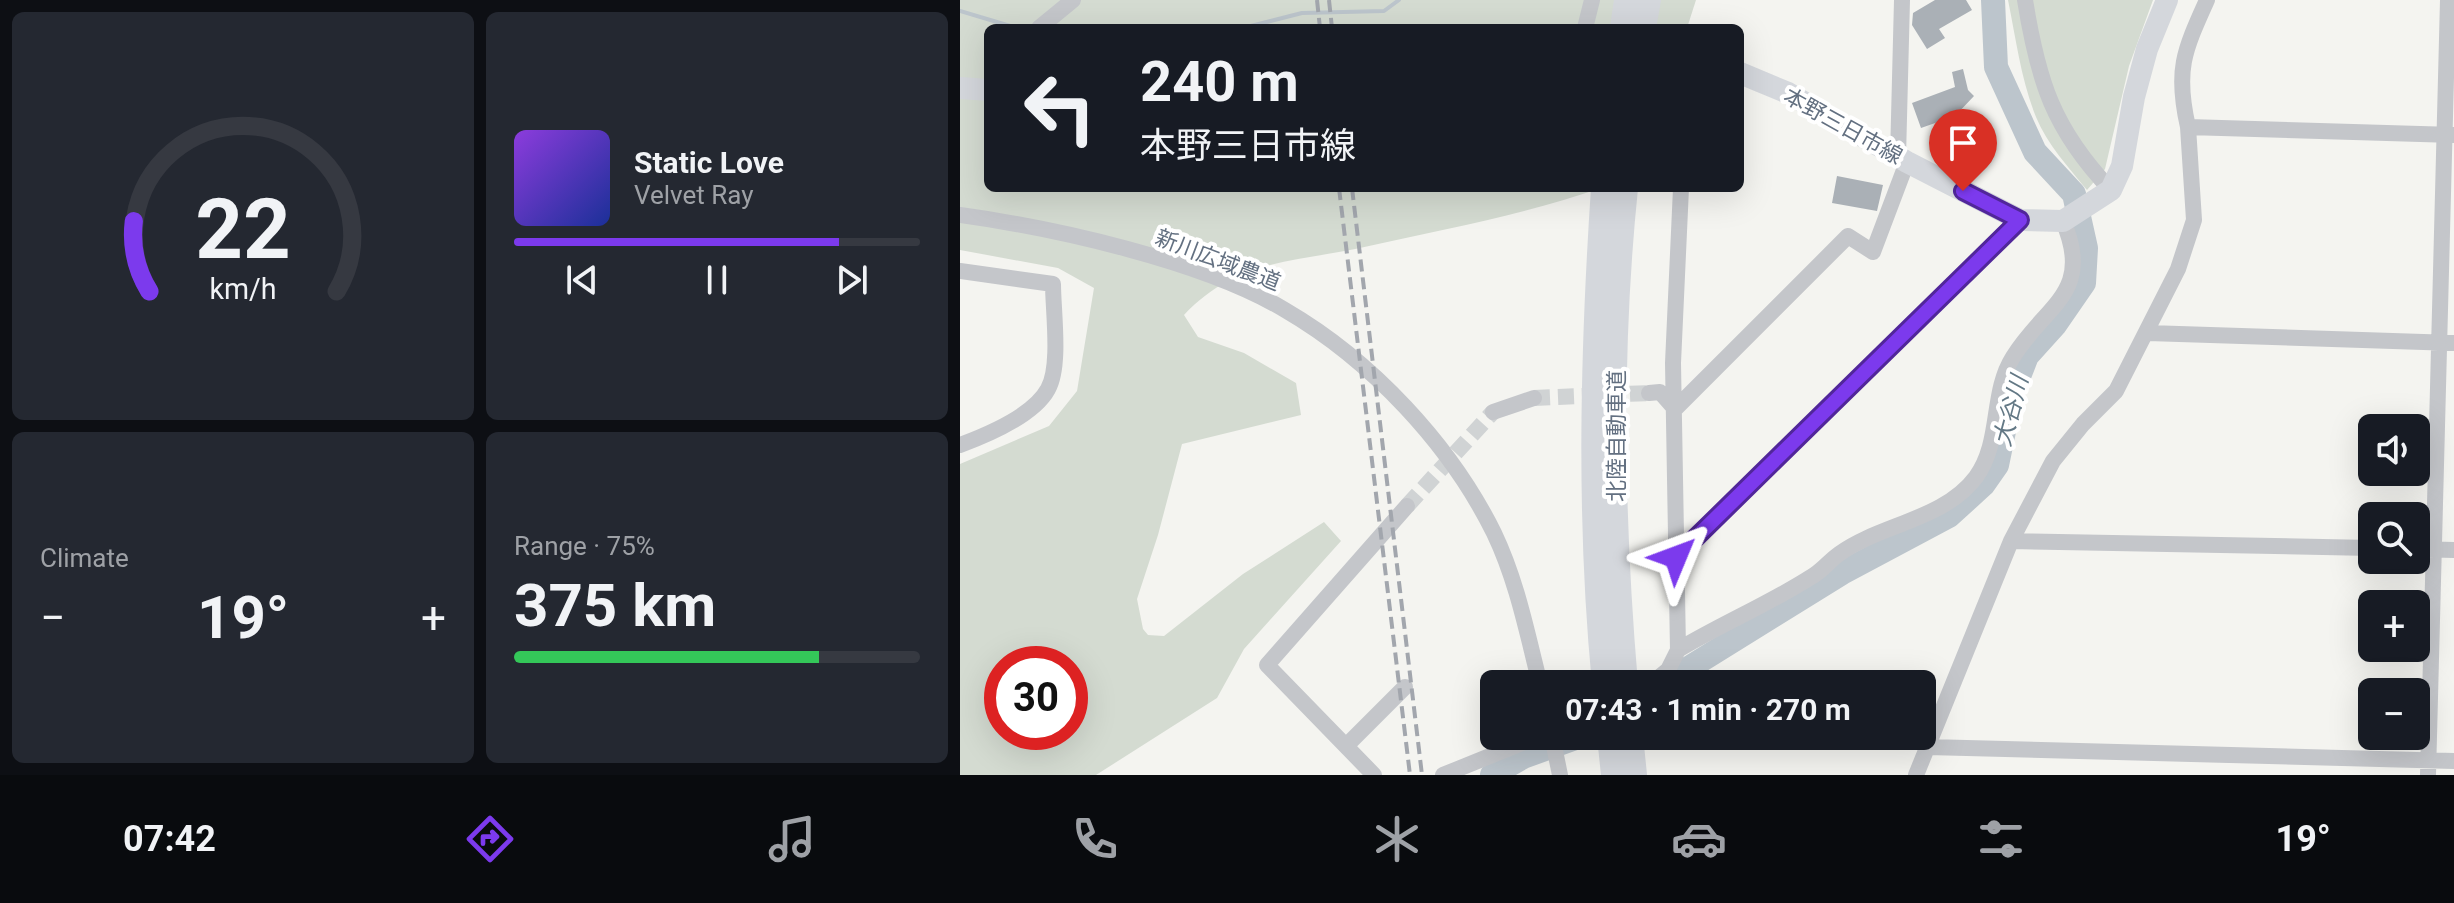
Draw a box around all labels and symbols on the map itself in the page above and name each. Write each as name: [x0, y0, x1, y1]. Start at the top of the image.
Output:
street label: 本野三日市線: [1779, 83, 1907, 169]
pin: [1929, 109, 1997, 191]
street label: 新川広域農道: [1152, 225, 1284, 295]
street label: 北陸自動車道: [1604, 370, 1629, 502]
water label: 大谷川: [1988, 370, 2035, 449]
position arrow: [1634, 515, 1718, 599]
speed limit sign: 30: [984, 646, 1088, 750]

